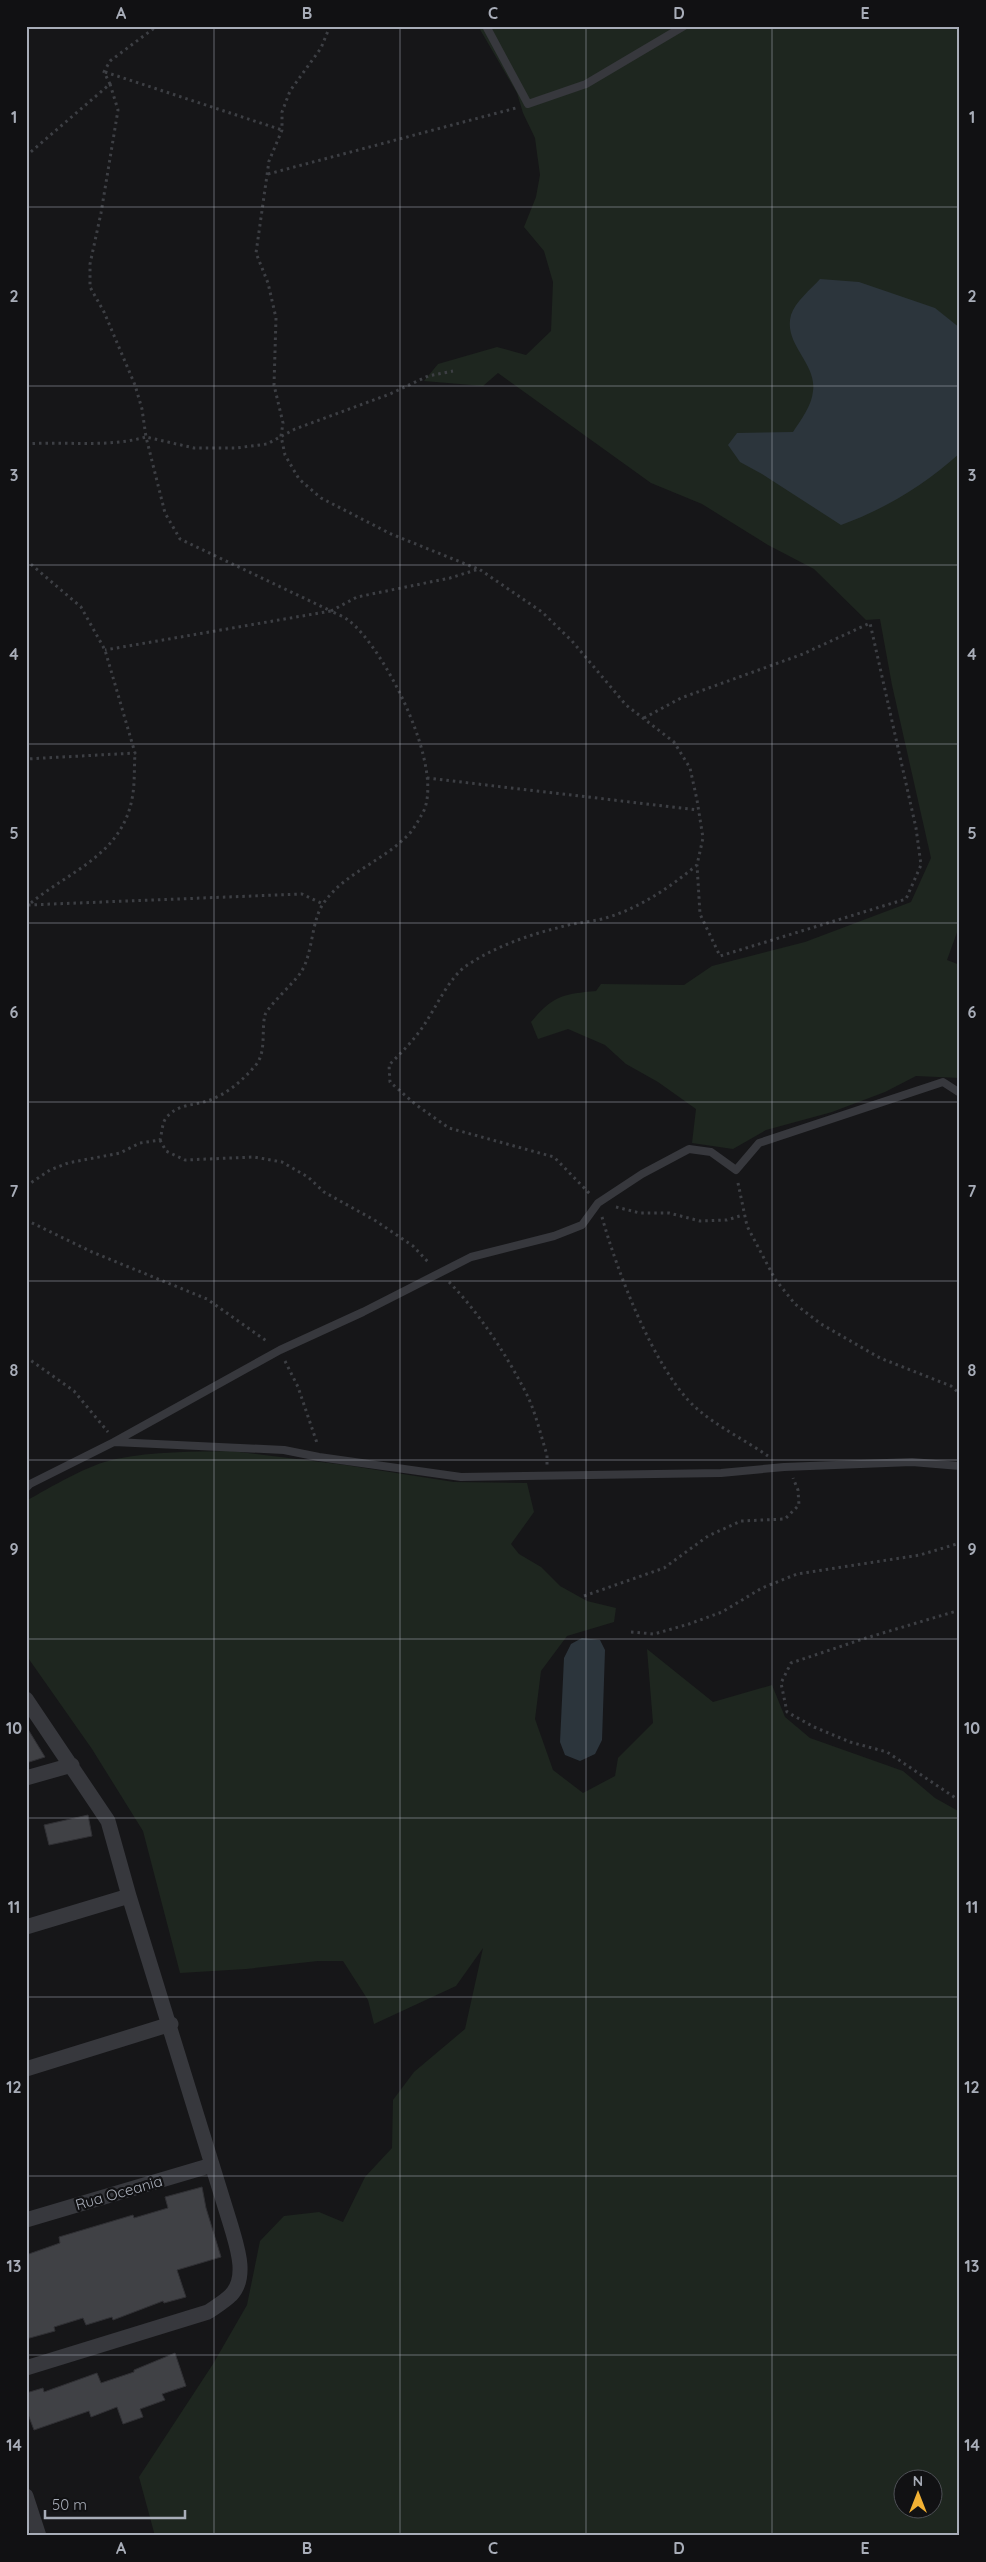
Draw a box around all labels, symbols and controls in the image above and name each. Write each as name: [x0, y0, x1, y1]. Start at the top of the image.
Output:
text: A: [116, 3, 127, 23]
text: B: [302, 3, 312, 23]
text: C: [488, 3, 498, 23]
text: D: [673, 3, 685, 23]
text: E: [860, 3, 870, 23]
text: 1: [11, 107, 17, 127]
text: 1: [969, 107, 975, 127]
text: 2: [9, 286, 19, 306]
text: 2: [967, 286, 977, 306]
text: 3: [10, 465, 18, 485]
text: 3: [968, 465, 976, 485]
text: 4: [9, 644, 19, 664]
text: 4: [967, 644, 977, 664]
text: 5: [9, 823, 19, 843]
text: 5: [967, 823, 977, 843]
text: 6: [10, 1002, 19, 1022]
text: 6: [968, 1002, 977, 1022]
text: 7: [10, 1181, 19, 1201]
text: 7: [968, 1181, 977, 1201]
text: 8: [10, 1360, 19, 1380]
text: 8: [968, 1360, 977, 1380]
text: 9: [9, 1539, 19, 1559]
text: 9: [967, 1539, 977, 1559]
text: 10: [6, 1718, 22, 1738]
text: 10: [964, 1718, 980, 1738]
text: 11: [8, 1897, 20, 1917]
text: 11: [966, 1897, 978, 1917]
text: 12: [6, 2077, 22, 2097]
text: 12: [964, 2077, 980, 2097]
street label: Rua Oceania: [73, 2171, 165, 2214]
text: 13: [7, 2256, 21, 2276]
text: 13: [965, 2256, 979, 2276]
text: 14: [6, 2435, 22, 2455]
text: 14: [964, 2435, 980, 2455]
north arrow: [894, 2470, 944, 2520]
text: N: [913, 2472, 923, 2490]
scale bar: [45, 2487, 185, 2519]
text: 50 m: [52, 2495, 87, 2514]
text: A: [116, 2538, 127, 2558]
text: B: [302, 2538, 312, 2558]
text: C: [488, 2538, 498, 2558]
text: D: [673, 2538, 685, 2558]
text: E: [860, 2538, 870, 2558]

